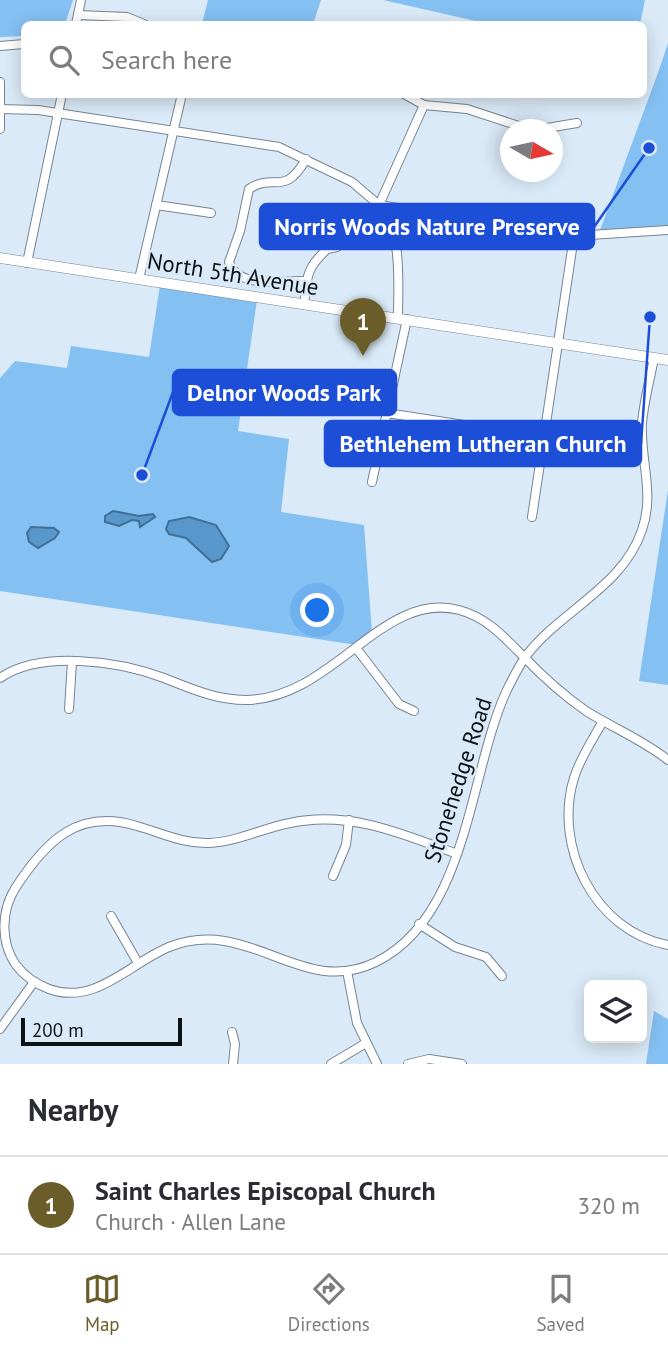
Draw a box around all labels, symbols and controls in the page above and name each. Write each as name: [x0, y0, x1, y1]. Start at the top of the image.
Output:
search box: [21, 21, 647, 98]
icon: search: [45, 41, 83, 79]
text: Search here: [101, 43, 232, 76]
north arrow: [500, 119, 563, 182]
callout: Norris Woods Nature Preserve: [260, 204, 594, 249]
text: Norris Woods Nature Preserve: [274, 211, 580, 242]
street label: North 5th Avenue: [145, 246, 321, 301]
pin: 1: [340, 298, 386, 356]
callout: Delnor Woods Park: [173, 370, 396, 415]
text: Delnor Woods Park: [187, 377, 381, 408]
callout: Bethlehem Lutheran Church: [325, 421, 641, 466]
text: Bethlehem Lutheran Church: [339, 428, 627, 459]
your location: [300, 593, 334, 627]
street label: Stonehedge Road: [417, 694, 498, 866]
map controls: [584, 980, 647, 1043]
button: layers: [584, 980, 647, 1043]
scale bar: [21, 1015, 182, 1047]
text: 200 m: [32, 1018, 84, 1042]
text: Nearby: [28, 1090, 118, 1129]
text: Saint Charles Episcopal Church: [95, 1174, 436, 1207]
text: 1: [44, 1191, 58, 1220]
text: 320 m: [578, 1191, 640, 1220]
text: Church · Allen Lane: [95, 1207, 286, 1236]
tab: Map: [83, 1270, 121, 1336]
tab: Directions: [288, 1270, 370, 1336]
tab: Saved: [536, 1270, 585, 1336]

